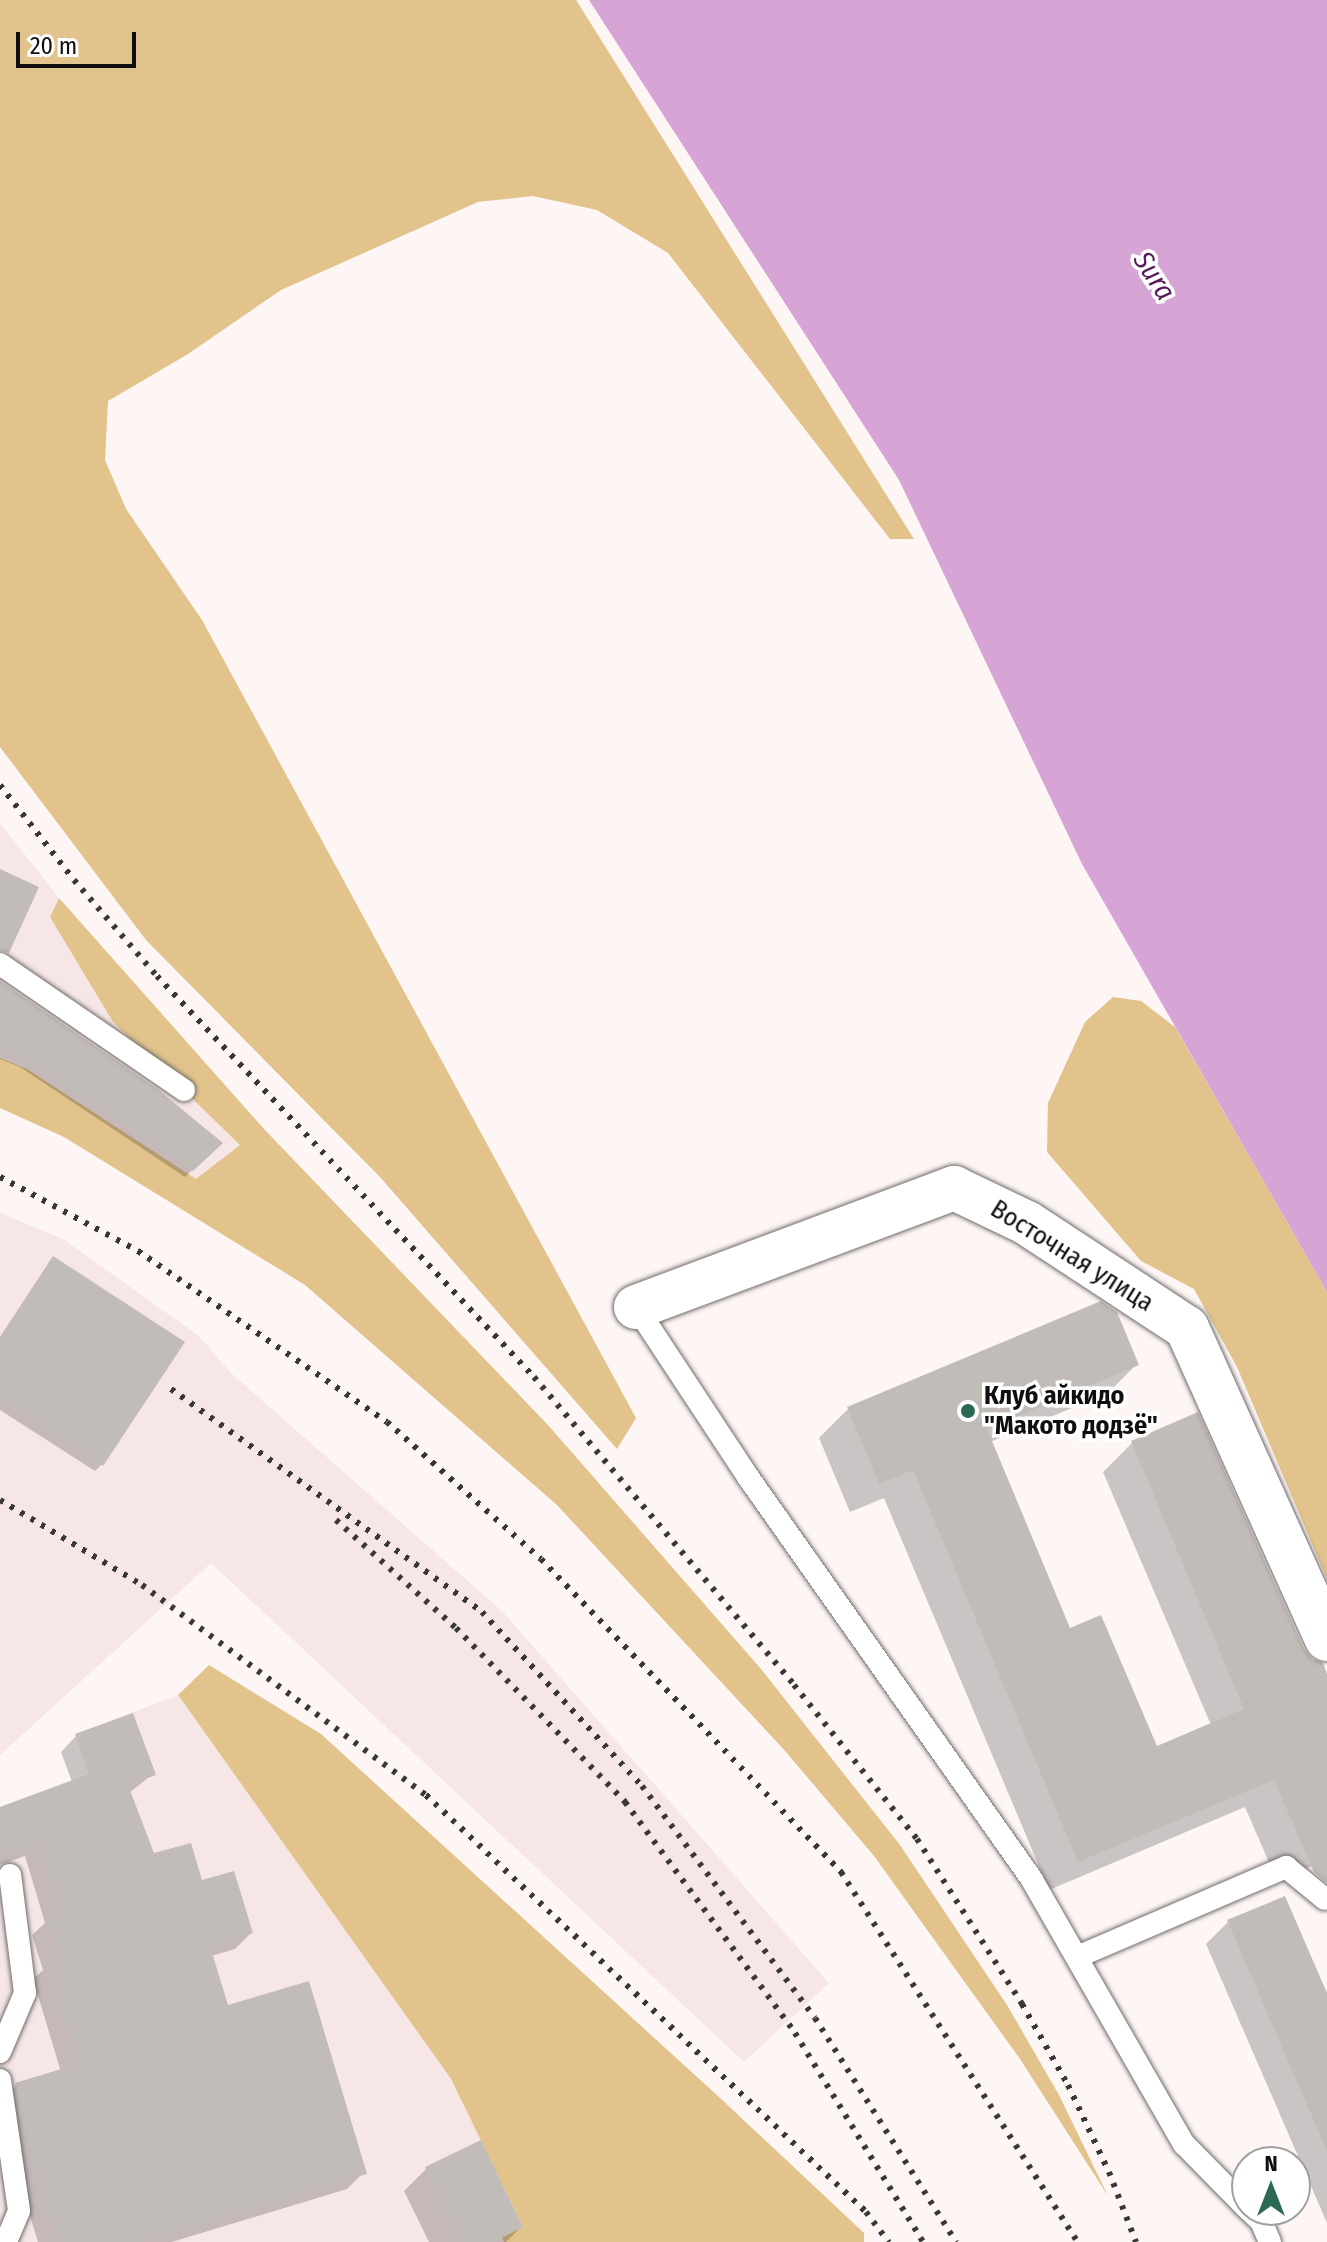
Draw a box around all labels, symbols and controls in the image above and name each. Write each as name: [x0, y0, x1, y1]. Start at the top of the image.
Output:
scale bar: [20, 16, 140, 66]
text: 20 m: [30, 32, 77, 60]
water label: Sura: [1126, 245, 1182, 307]
street label: Восточная улица: [985, 1193, 1159, 1319]
place label: Клуб айкидо "Макото додзё": [984, 1380, 1158, 1442]
marker: Клуб айкидо "Макото додзё": [959, 1402, 977, 1420]
north arrow: [1231, 2146, 1311, 2226]
text: N: [1264, 2150, 1278, 2177]

